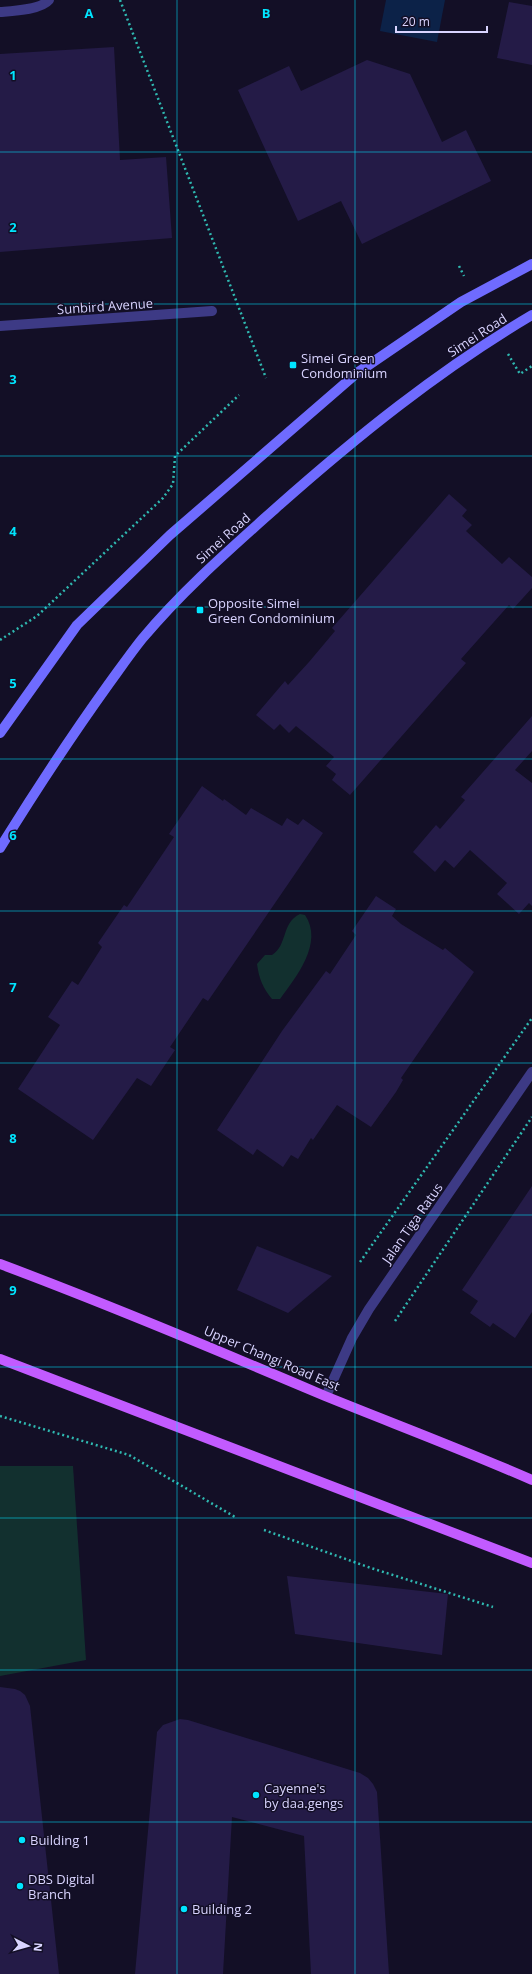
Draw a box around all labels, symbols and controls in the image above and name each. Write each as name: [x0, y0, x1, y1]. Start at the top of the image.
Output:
text: A: [85, 4, 94, 22]
text: B: [262, 4, 271, 22]
scale bar: [396, 8, 487, 34]
text: 20 m: [402, 13, 430, 30]
text: 1: [9, 66, 17, 84]
text: 2: [9, 218, 17, 236]
street label: Sunbird Avenue: [56, 294, 154, 318]
street label: Simei Road: [444, 309, 510, 361]
place label: Simei Green Condominium: [301, 349, 387, 382]
marker: Simei Green Condominium: [288, 360, 298, 370]
text: 3: [9, 370, 17, 388]
street label: Simei Road: [192, 509, 254, 567]
text: 4: [9, 522, 17, 540]
place label: Opposite Simei Green Condominium: [208, 594, 335, 627]
marker: Opposite Simei Green Condominium: [195, 605, 205, 615]
text: 5: [9, 674, 17, 692]
text: 6: [9, 826, 17, 844]
text: 7: [9, 978, 17, 996]
text: 8: [9, 1129, 17, 1147]
street label: Jalan Tiga Ratus: [376, 1179, 447, 1269]
text: 9: [9, 1281, 17, 1299]
street label: Upper Changi Road East: [201, 1321, 343, 1395]
place label: Cayenne's by daa.gengs: [264, 1779, 343, 1812]
marker: Cayenne's by daa.gengs: [251, 1790, 261, 1800]
place label: Building 1: [30, 1831, 90, 1849]
marker: Building 1: [17, 1835, 27, 1845]
place label: DBS Digital Branch: [28, 1870, 95, 1903]
marker: DBS Digital Branch: [15, 1881, 25, 1891]
place label: Building 2: [192, 1900, 252, 1918]
marker: Building 2: [179, 1904, 189, 1914]
north arrow: [8, 1926, 48, 1966]
text: N: [31, 1942, 46, 1952]

